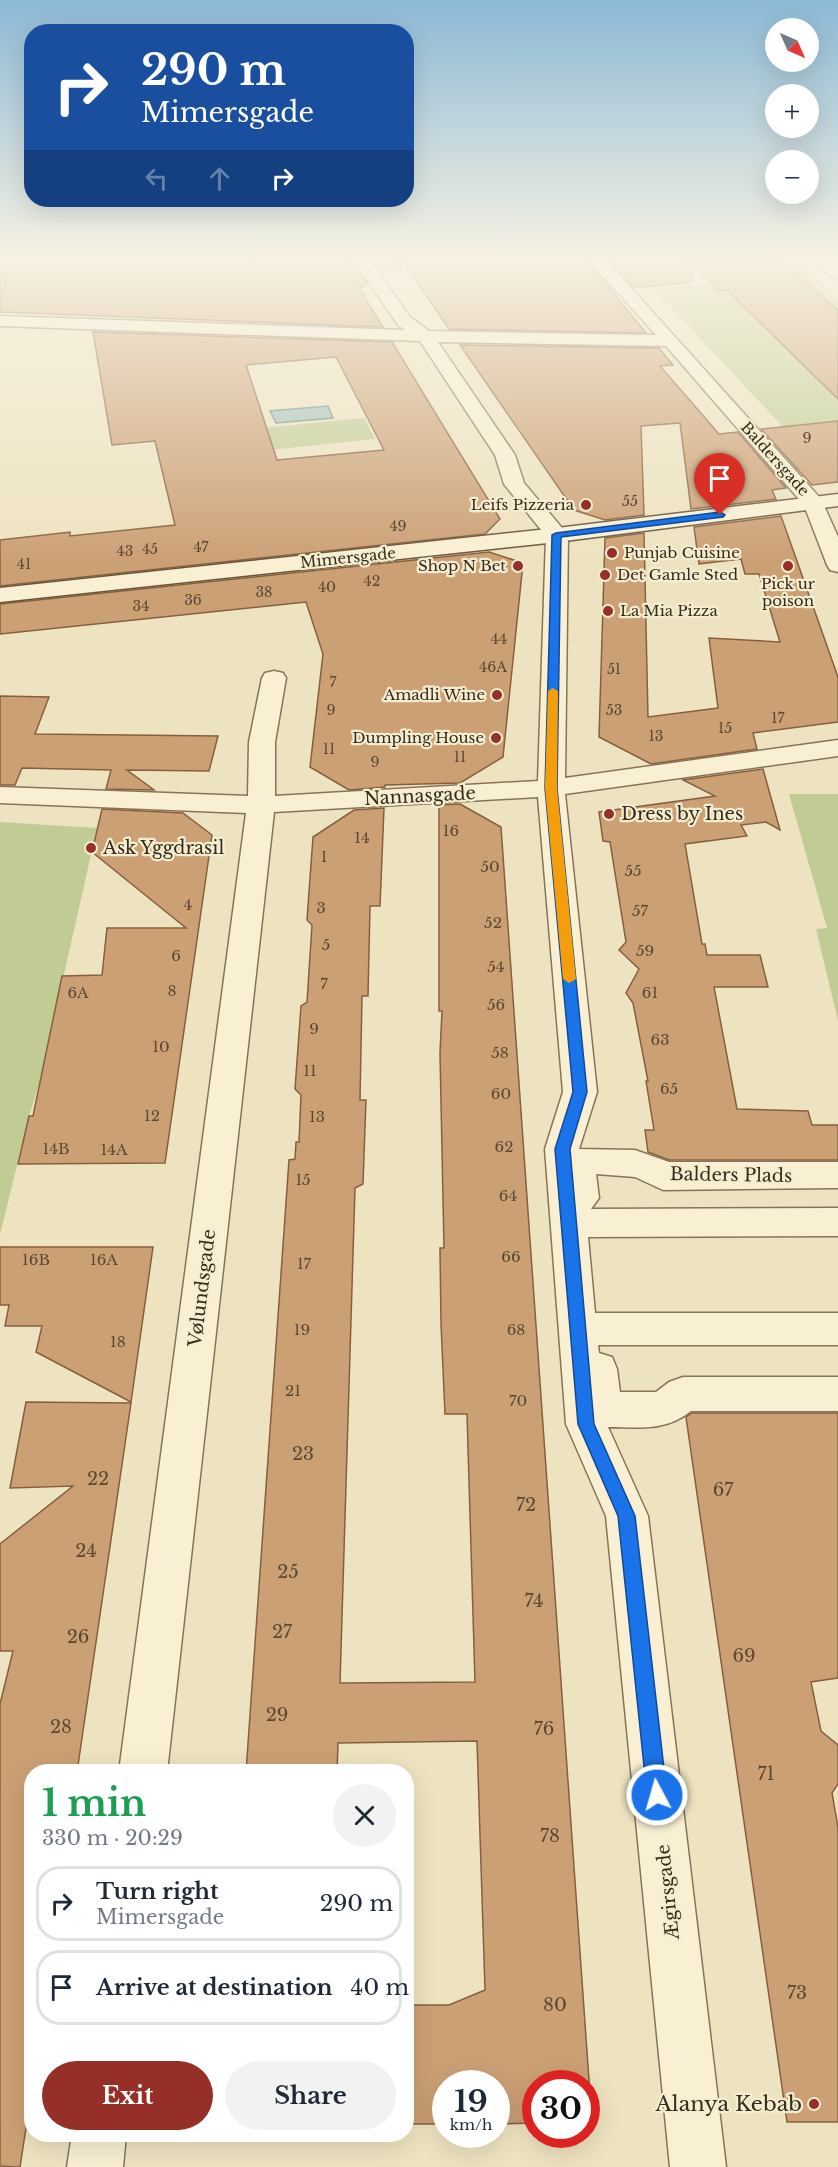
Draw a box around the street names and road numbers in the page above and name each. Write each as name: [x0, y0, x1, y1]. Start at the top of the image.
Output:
street label: Baldersgade: [737, 418, 814, 500]
street label: Mimersgade: [299, 543, 397, 572]
street label: Nannasgade: [364, 782, 476, 810]
street label: Balders Plads: [670, 1163, 792, 1187]
street label: Vølundsgade: [184, 1228, 220, 1349]
street label: Ægirsgade: [652, 1843, 684, 1942]

